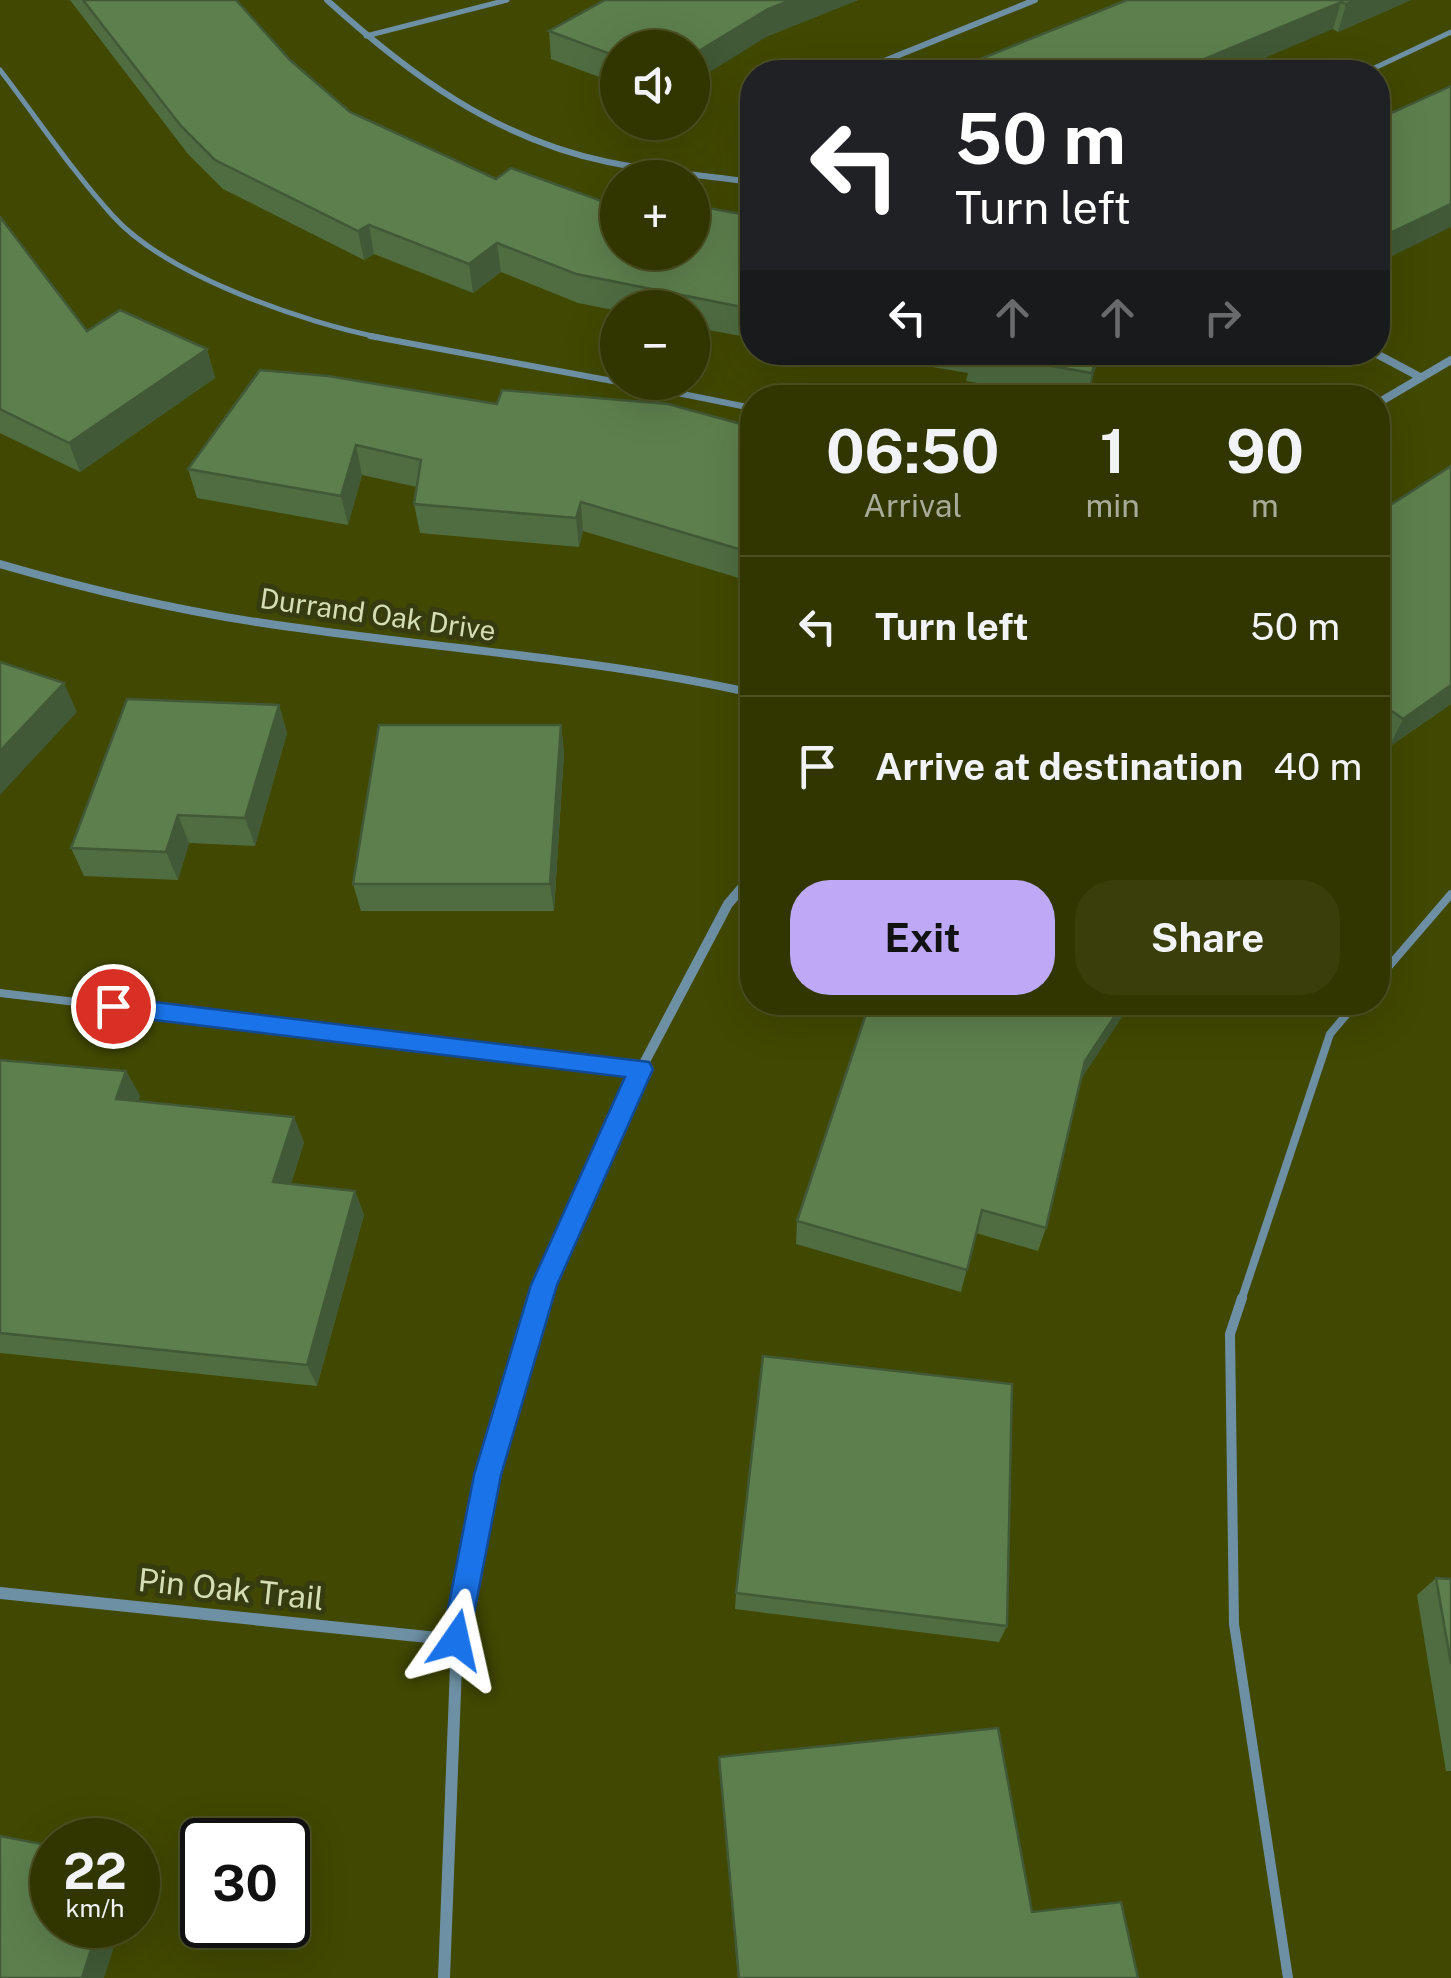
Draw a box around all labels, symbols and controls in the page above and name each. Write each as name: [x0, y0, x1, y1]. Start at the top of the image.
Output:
map controls: [600, 30, 710, 400]
button: sound: [600, 30, 710, 140]
text: 50 m: [955, 97, 1126, 180]
icon: left: [790, 100, 920, 230]
button: +: [600, 160, 710, 270]
text: Turn left: [955, 181, 1131, 234]
button: −: [600, 290, 710, 400]
icon: left: [880, 290, 935, 345]
icon: ahead: [985, 290, 1040, 345]
icon: ahead: [1090, 290, 1145, 345]
icon: right: [1195, 290, 1250, 345]
text: 06:50: [826, 416, 1000, 487]
text: 1: [1100, 416, 1126, 487]
text: 90: [1226, 416, 1304, 487]
text: Arrival: [863, 487, 962, 524]
text: min: [1086, 487, 1140, 524]
text: m: [1251, 487, 1279, 524]
street label: Durrand Oak Drive: [258, 581, 498, 647]
icon: left: [790, 599, 845, 654]
text: Turn left: [875, 604, 1029, 649]
text: 50 m: [1250, 604, 1340, 649]
icon: arrive: [790, 739, 845, 794]
text: Arrive at destination: [875, 744, 1243, 789]
text: 40 m: [1273, 744, 1362, 789]
button: Exit: [790, 880, 1055, 995]
button: Share: [1075, 880, 1340, 995]
pin: [71, 964, 156, 1049]
icon: arrive: [86, 979, 141, 1034]
street label: Pin Oak Trail: [136, 1561, 326, 1617]
position arrow: [404, 1588, 508, 1692]
speed limit sign: 30: [180, 1818, 310, 1948]
text: 22: [63, 1841, 127, 1900]
text: km/h: [66, 1893, 124, 1923]

